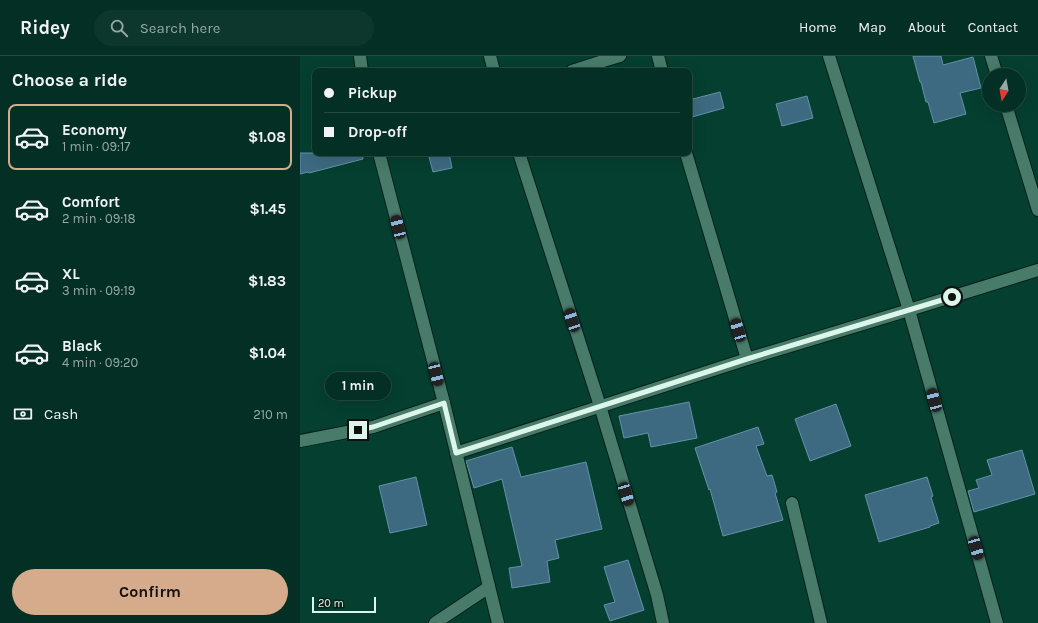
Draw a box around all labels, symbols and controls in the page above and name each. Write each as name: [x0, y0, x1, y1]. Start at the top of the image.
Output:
search box: [94, 10, 374, 46]
text: Ridey: [20, 17, 70, 39]
icon: search: [108, 17, 130, 39]
text: Search here: [140, 19, 220, 37]
text: Home: [799, 19, 836, 36]
text: Map: [858, 19, 886, 36]
text: About: [908, 19, 946, 36]
text: Contact: [968, 19, 1018, 36]
north arrow: [982, 68, 1026, 112]
map controls: [982, 68, 1026, 112]
text: Choose a ride: [12, 69, 127, 91]
text: Pickup: [348, 84, 397, 102]
icon: car: [14, 119, 50, 155]
text: Economy: [62, 121, 127, 139]
text: Drop-off: [348, 123, 407, 141]
text: $1.08: [248, 128, 286, 146]
text: 1 min · 09:17: [62, 139, 130, 154]
icon: car: [14, 191, 50, 227]
text: Comfort: [62, 193, 120, 211]
text: $1.45: [249, 200, 286, 218]
text: 2 min · 09:18: [62, 211, 136, 226]
car: [389, 214, 407, 240]
icon: car: [14, 263, 50, 299]
text: XL: [62, 265, 80, 283]
text: $1.83: [248, 272, 286, 290]
text: 3 min · 09:19: [62, 283, 135, 298]
route start: [943, 288, 961, 306]
car: [563, 307, 581, 333]
car: [729, 317, 747, 343]
icon: car: [14, 335, 50, 371]
text: Black: [62, 337, 102, 355]
text: $1.04: [249, 344, 286, 362]
text: 4 min · 09:20: [62, 355, 138, 370]
car: [427, 361, 445, 387]
callout: 1 min: [325, 372, 391, 400]
text: 1 min: [342, 378, 374, 393]
car: [925, 387, 943, 413]
icon: cash: [12, 403, 34, 425]
text: Cash: [44, 405, 78, 423]
text: 210 m: [253, 407, 288, 422]
route end: [349, 421, 367, 439]
car: [617, 481, 635, 507]
car: [967, 535, 985, 561]
button: Confirm: [12, 569, 288, 615]
scale bar: [312, 595, 376, 614]
text: 20 m: [318, 597, 344, 610]

